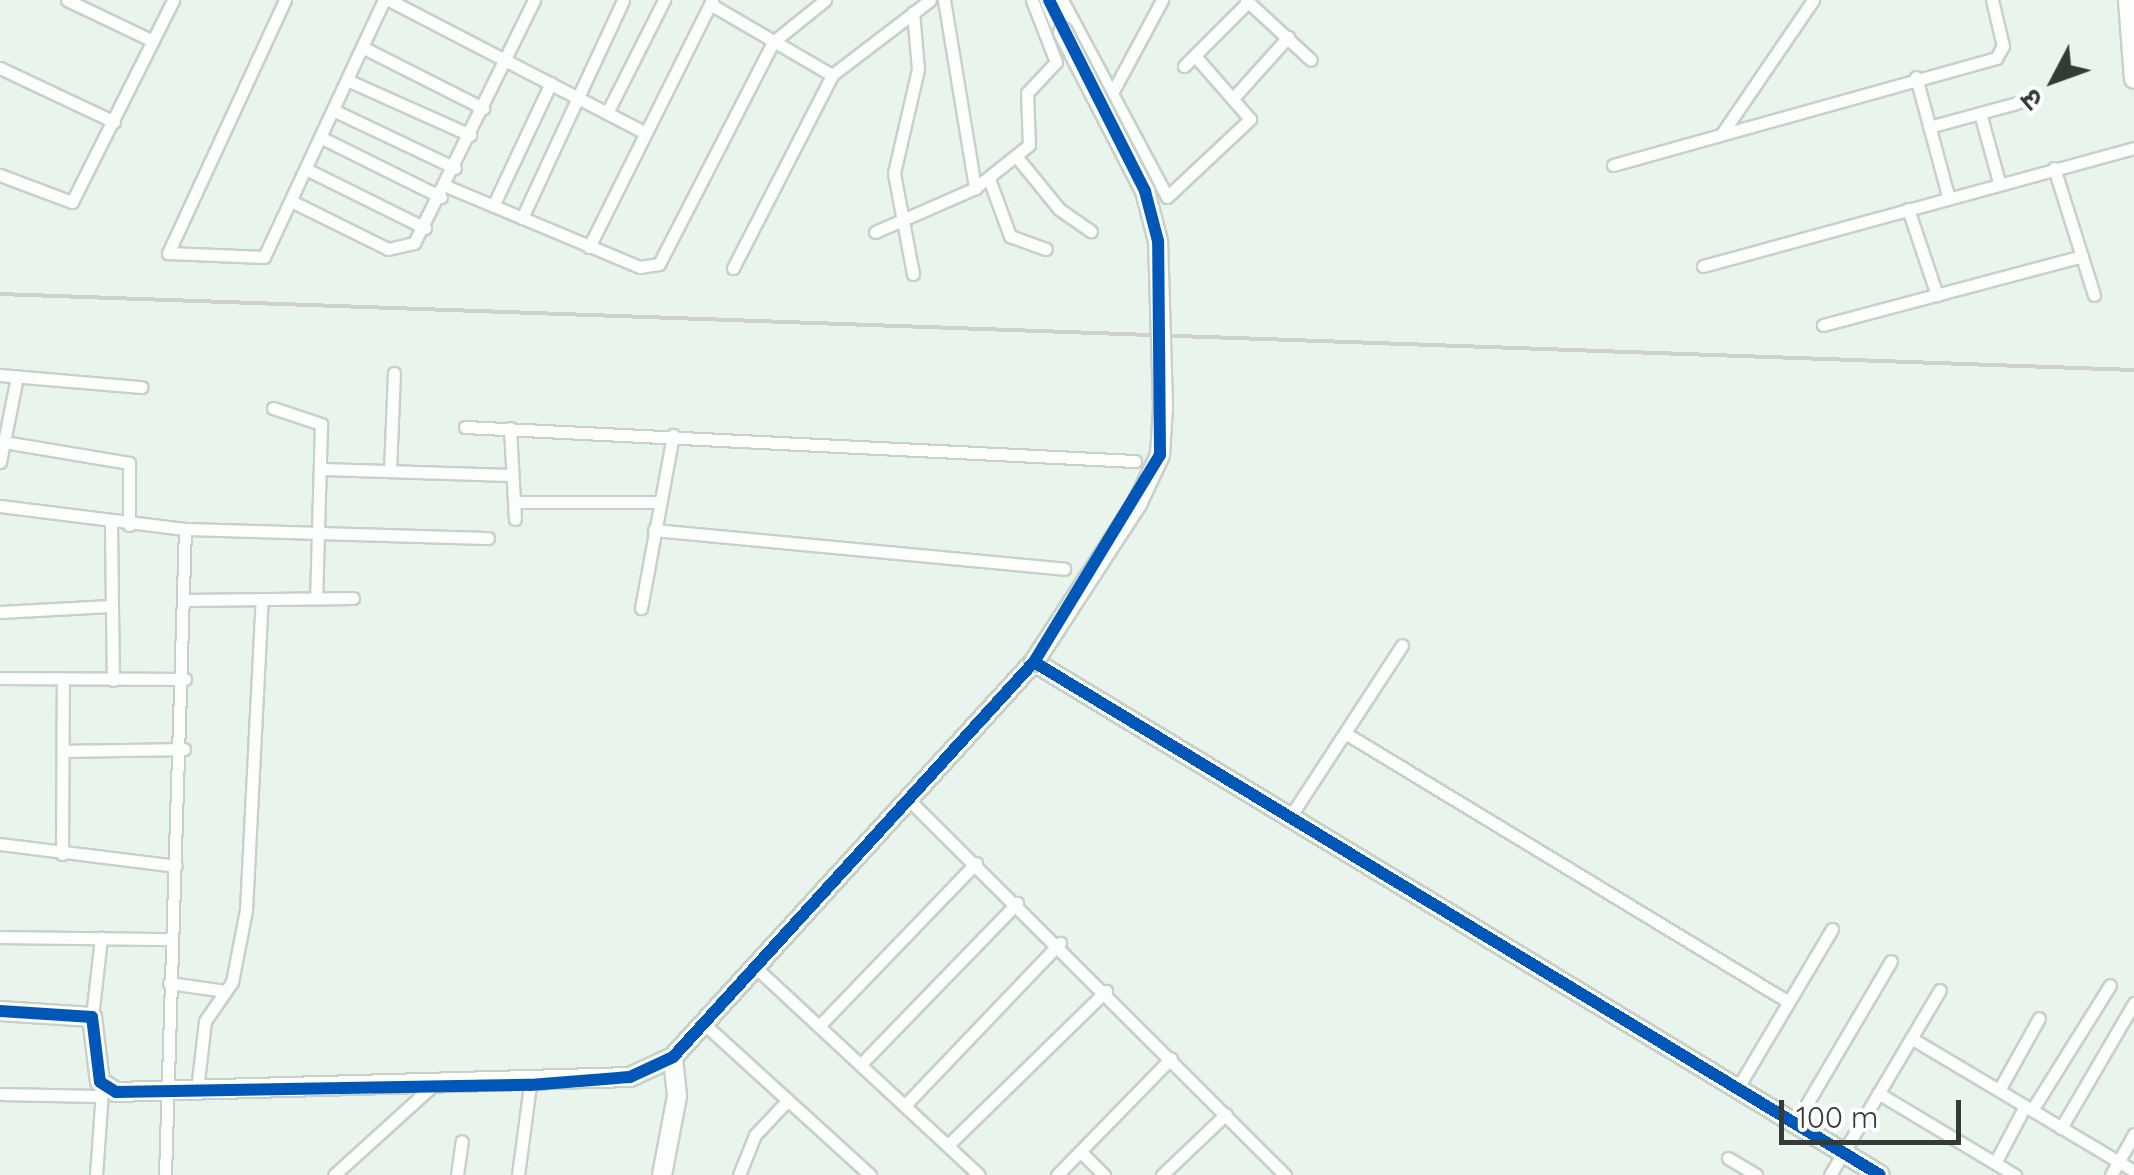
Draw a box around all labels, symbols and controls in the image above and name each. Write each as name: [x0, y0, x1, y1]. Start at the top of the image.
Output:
north arrow: [2004, 30, 2104, 130]
text: उ: [2012, 82, 2050, 118]
scale bar: [1784, 1080, 1966, 1142]
text: 100 m: [1796, 1098, 1878, 1136]

